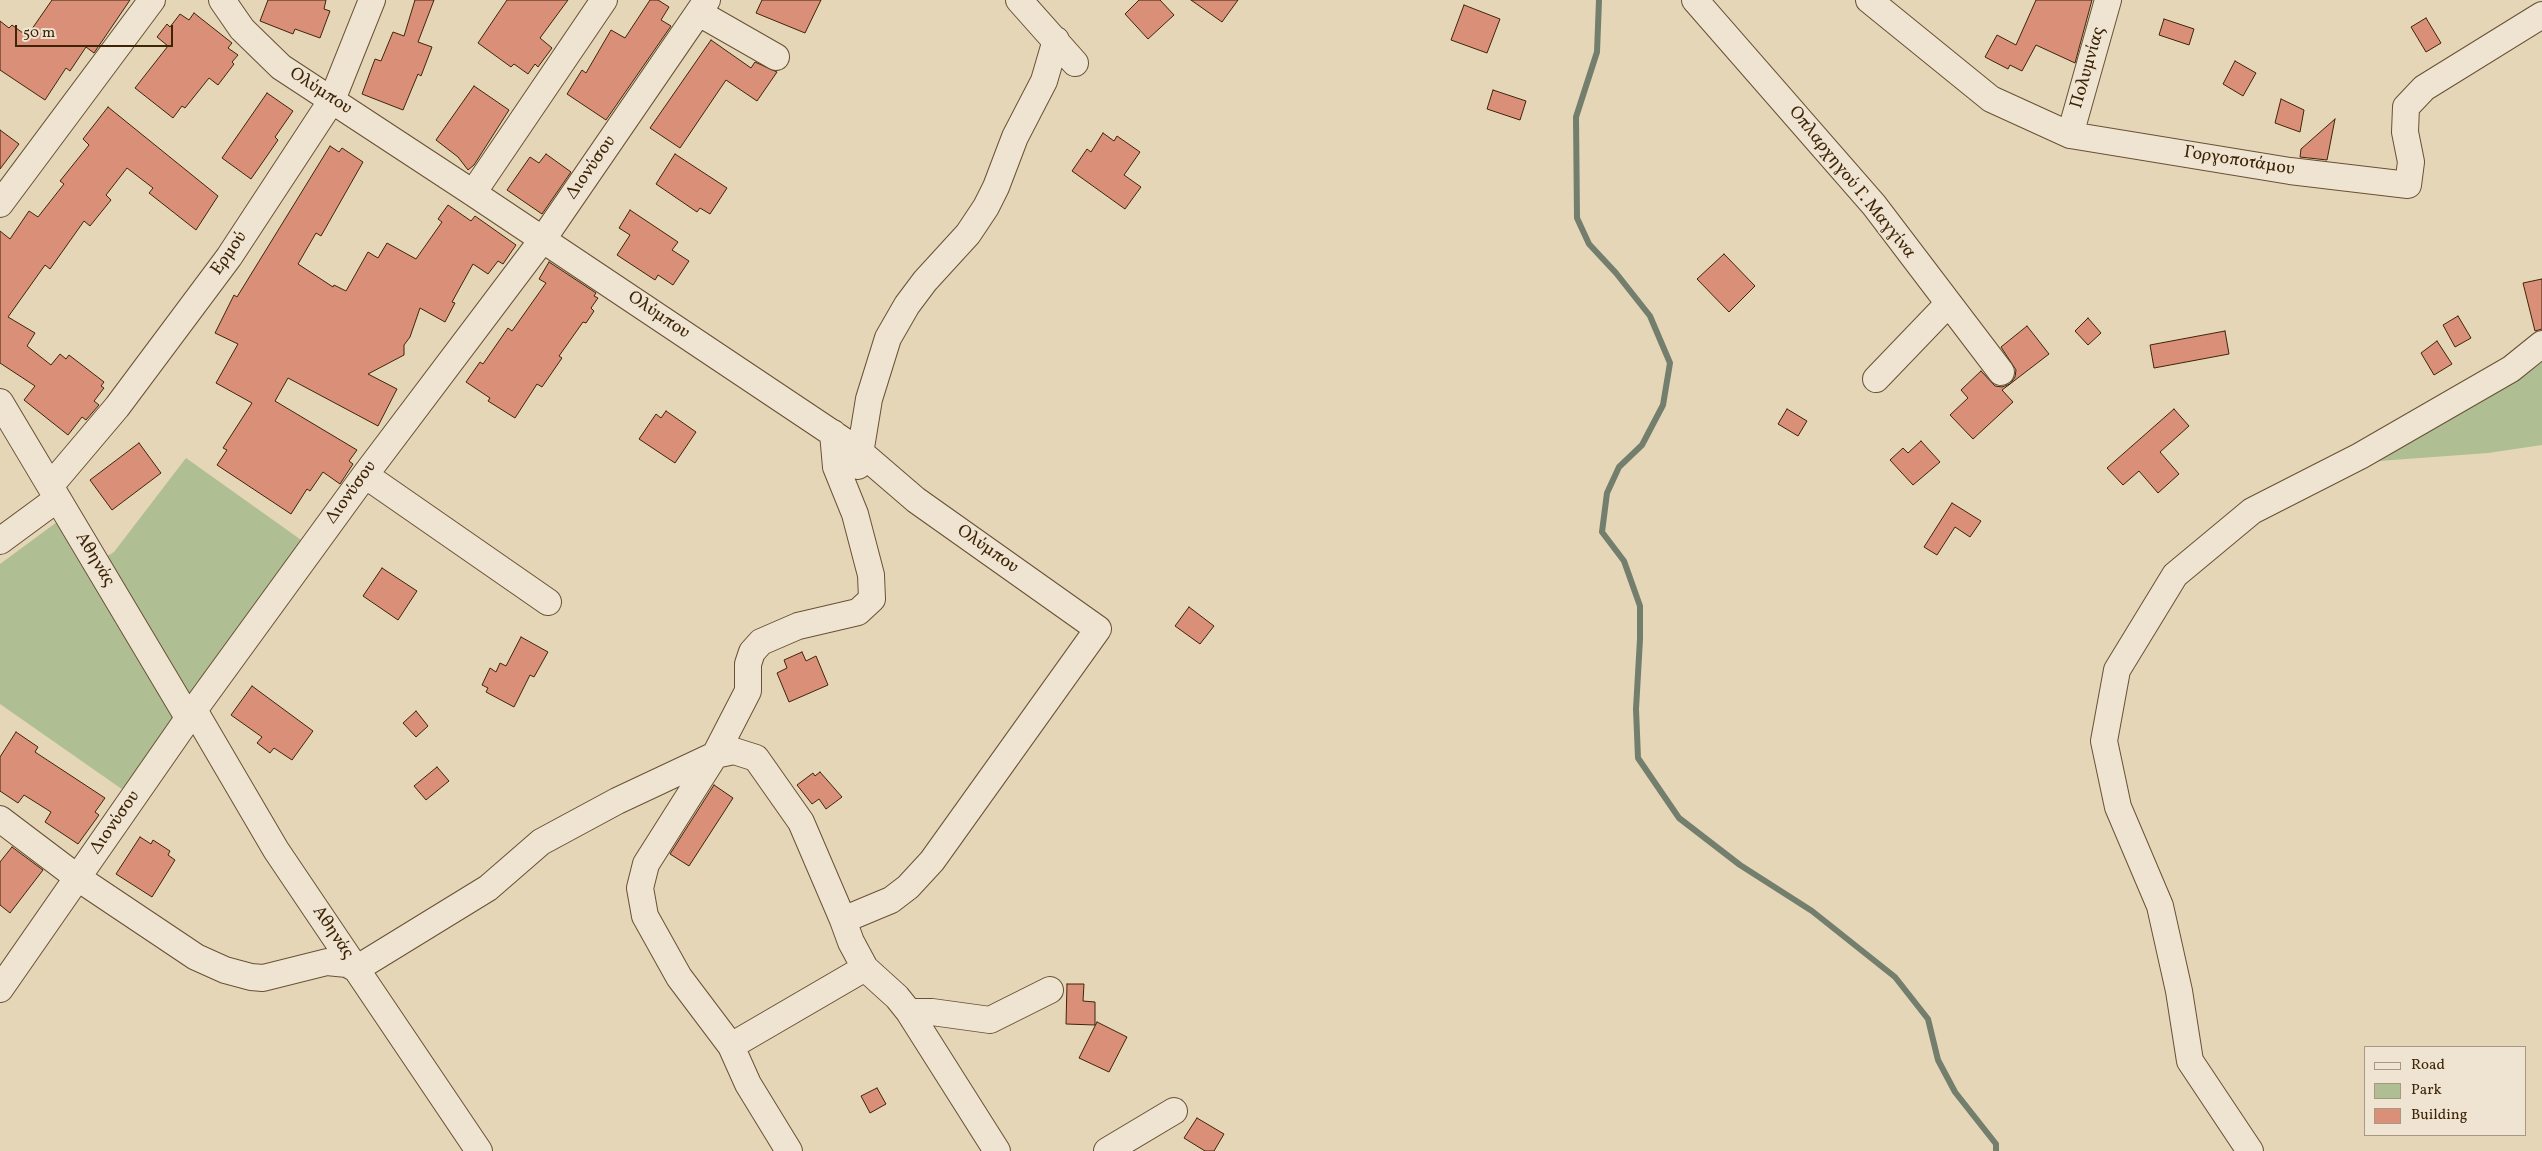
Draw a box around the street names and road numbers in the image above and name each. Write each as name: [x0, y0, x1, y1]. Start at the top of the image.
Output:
street label: Πολυμνίας: [2067, 25, 2111, 111]
street label: Ολύμπου: [285, 64, 355, 120]
street label: Οπλαρχηγού Γ. Μαγγίνα: [1783, 102, 1919, 264]
street label: Διονύσου: [562, 132, 622, 204]
street label: Γοργοποτάμου: [2182, 143, 2296, 181]
street label: Ερμού: [207, 228, 253, 280]
street label: Ολύμπου: [623, 287, 693, 345]
street label: Διονύσου: [322, 457, 382, 529]
street label: Ολύμπου: [952, 521, 1022, 579]
street label: Αθηνάς: [69, 529, 119, 591]
street label: Διονύσου: [86, 787, 146, 859]
street label: Αθηνάς: [306, 902, 358, 964]

